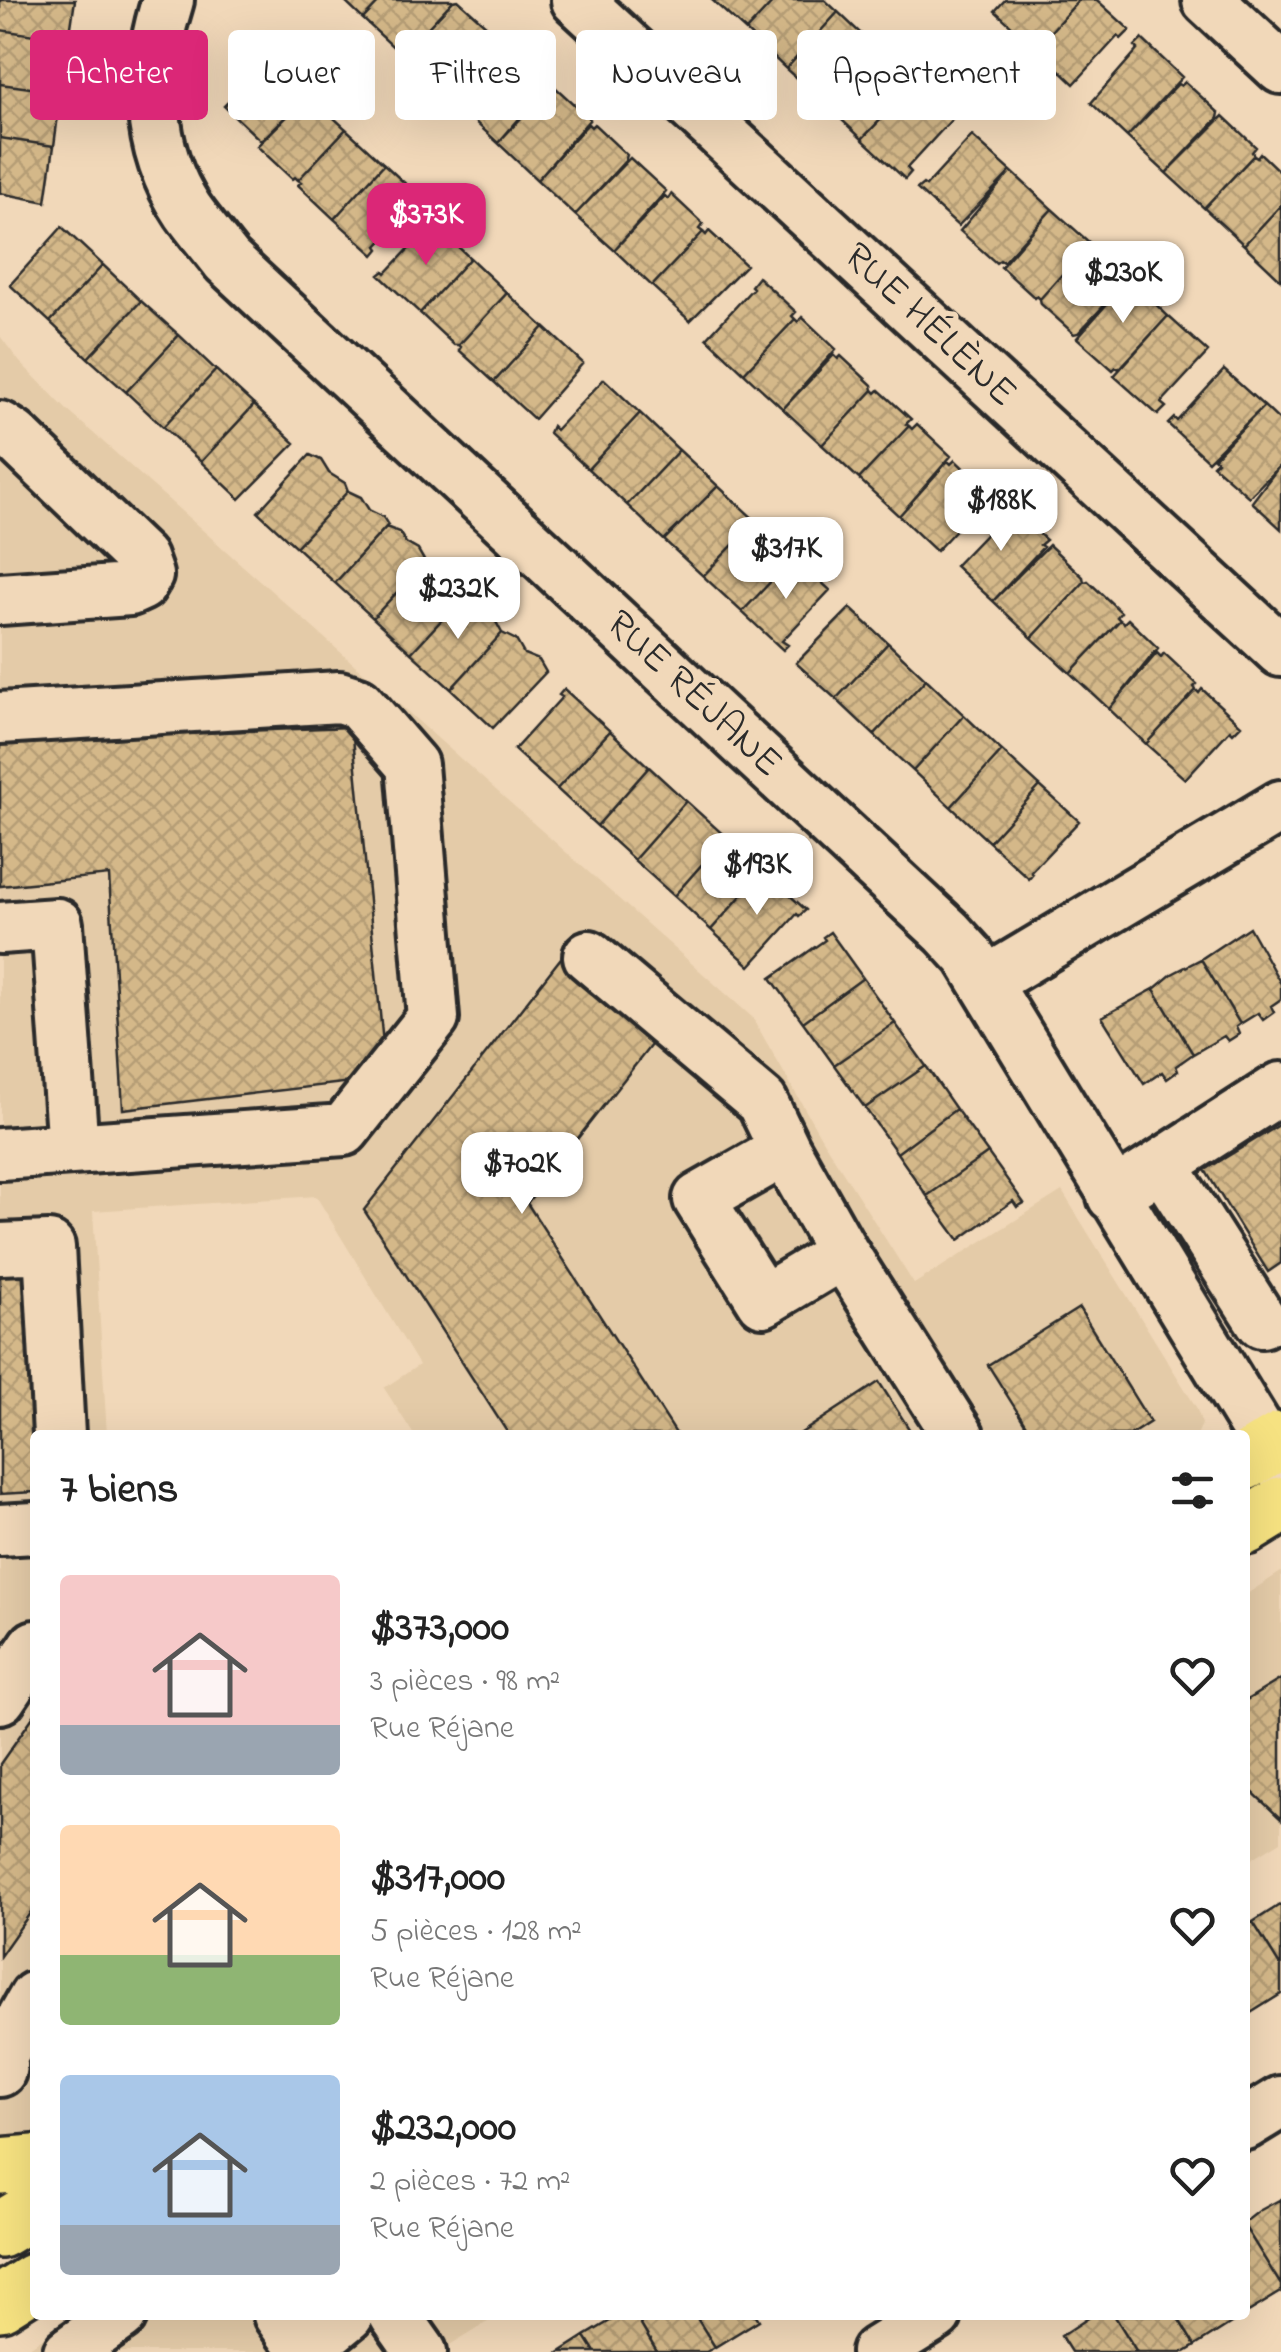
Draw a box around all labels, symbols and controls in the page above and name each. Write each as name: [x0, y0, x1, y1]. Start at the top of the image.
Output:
chip: Acheter: [30, 30, 208, 120]
chip: Louer: [228, 30, 375, 120]
chip: Filtres: [395, 30, 556, 120]
chip: Nouveau: [576, 30, 777, 120]
chip: Appartement: [797, 30, 1056, 120]
pin: $373K: [356, 183, 496, 268]
text: $373K: [389, 192, 463, 239]
street label: RUE HÉLÈNE: [829, 230, 1029, 422]
pin: $230K: [1053, 241, 1193, 326]
text: $230K: [1084, 250, 1162, 297]
pin: $188K: [931, 469, 1071, 554]
text: $188K: [966, 478, 1036, 525]
pin: $317K: [716, 517, 856, 602]
text: $317K: [750, 526, 822, 573]
pin: $232K: [388, 557, 528, 642]
text: $232K: [418, 566, 498, 613]
street label: RUE RÉJANE: [591, 597, 795, 793]
pin: $193K: [687, 833, 827, 918]
text: $193K: [723, 842, 791, 889]
pin: $702K: [452, 1132, 592, 1217]
text: $702K: [483, 1141, 561, 1188]
text: 7 biens: [60, 1460, 178, 1521]
icon: filters: [1165, 1463, 1220, 1518]
text: $373,000: [370, 1598, 509, 1659]
icon: home: [140, 1615, 260, 1735]
icon: heart: [1165, 1648, 1220, 1703]
text: 3 pièces · 98 m²: [370, 1659, 560, 1706]
text: Rue Réjane: [370, 1706, 514, 1753]
text: $317,000: [370, 1848, 505, 1909]
icon: home: [140, 1865, 260, 1985]
icon: heart: [1165, 1898, 1220, 1953]
text: 5 pièces · 128 m²: [370, 1909, 582, 1956]
text: Rue Réjane: [370, 1956, 514, 2003]
text: $232,000: [370, 2098, 516, 2159]
icon: home: [140, 2115, 260, 2235]
icon: heart: [1165, 2148, 1220, 2203]
text: 2 pièces · 72 m²: [370, 2159, 570, 2206]
text: Rue Réjane: [370, 2206, 514, 2253]

